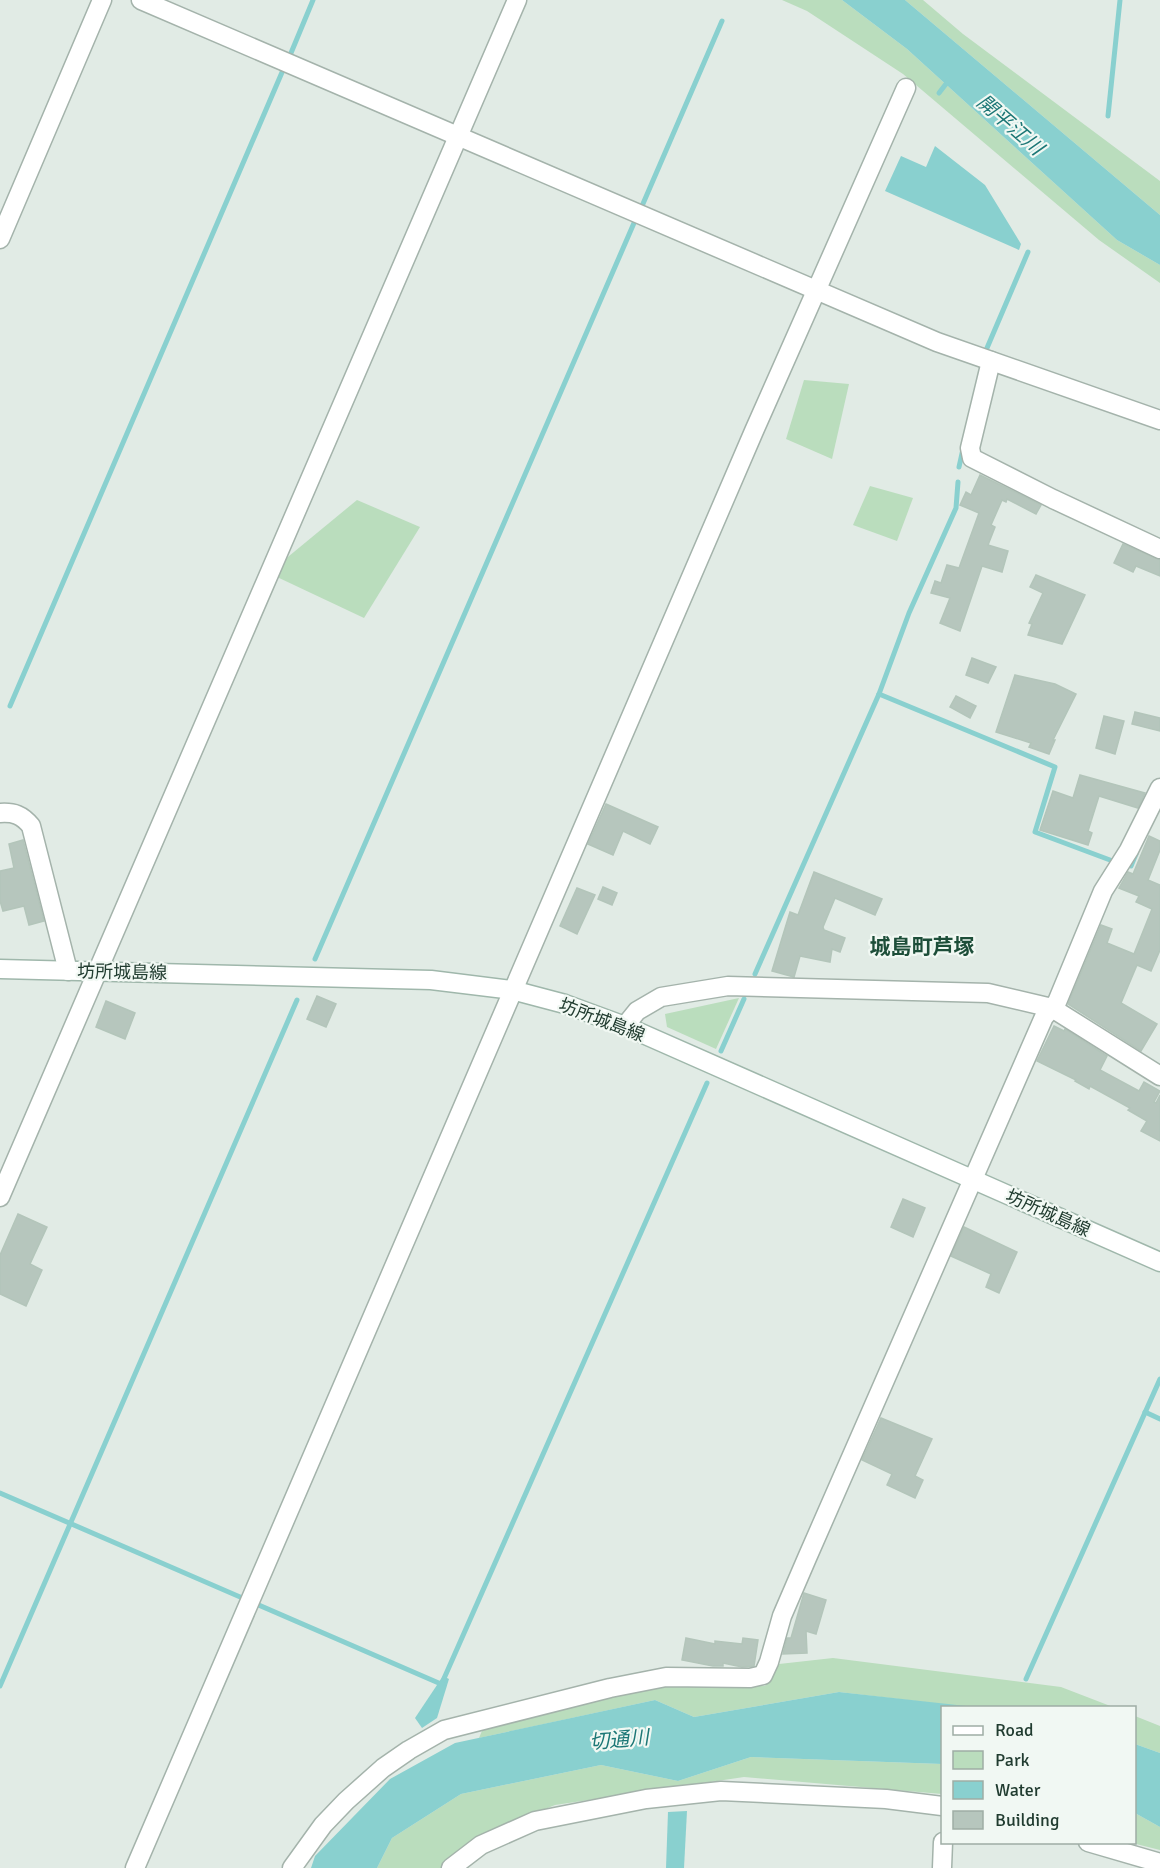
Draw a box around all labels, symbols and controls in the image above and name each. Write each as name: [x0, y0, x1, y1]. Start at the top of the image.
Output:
water label: 開平江川: [972, 89, 1050, 162]
district label: 城島町芦塚: [870, 934, 975, 960]
street label: 坊所城島線: [77, 960, 167, 984]
street label: 坊所城島線: [556, 994, 648, 1046]
street label: 坊所城島線: [1002, 1185, 1094, 1241]
legend: [941, 1706, 1136, 1844]
text: Road: [995, 1719, 1034, 1741]
water label: 切通川: [588, 1725, 652, 1755]
text: Park: [995, 1749, 1030, 1771]
text: Water: [995, 1779, 1041, 1801]
text: Building: [995, 1809, 1059, 1831]

